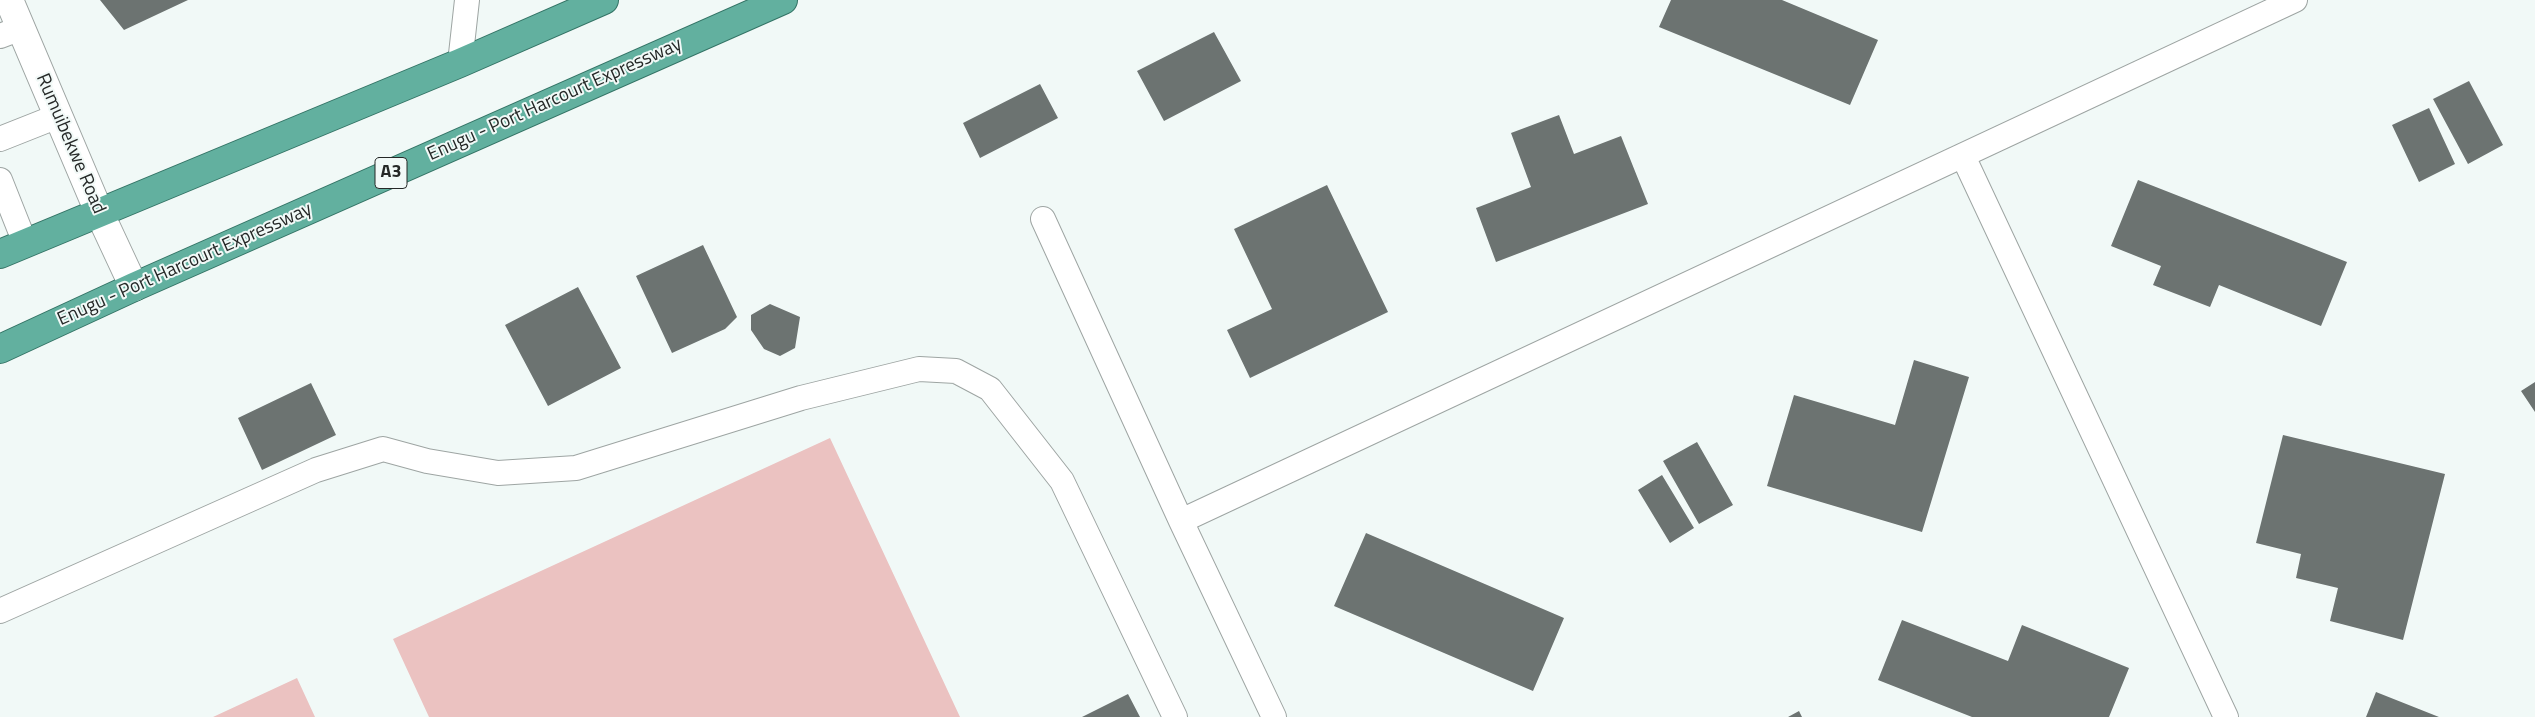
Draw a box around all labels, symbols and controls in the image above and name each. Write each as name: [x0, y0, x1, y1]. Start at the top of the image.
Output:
street label: Enugu - Port Harcourt Expressway: [424, 33, 686, 167]
street label: Rumuibekwe Road: [30, 71, 110, 217]
road number: A3: [375, 158, 407, 188]
street label: Enugu - Port Harcourt Expressway: [54, 198, 316, 332]

